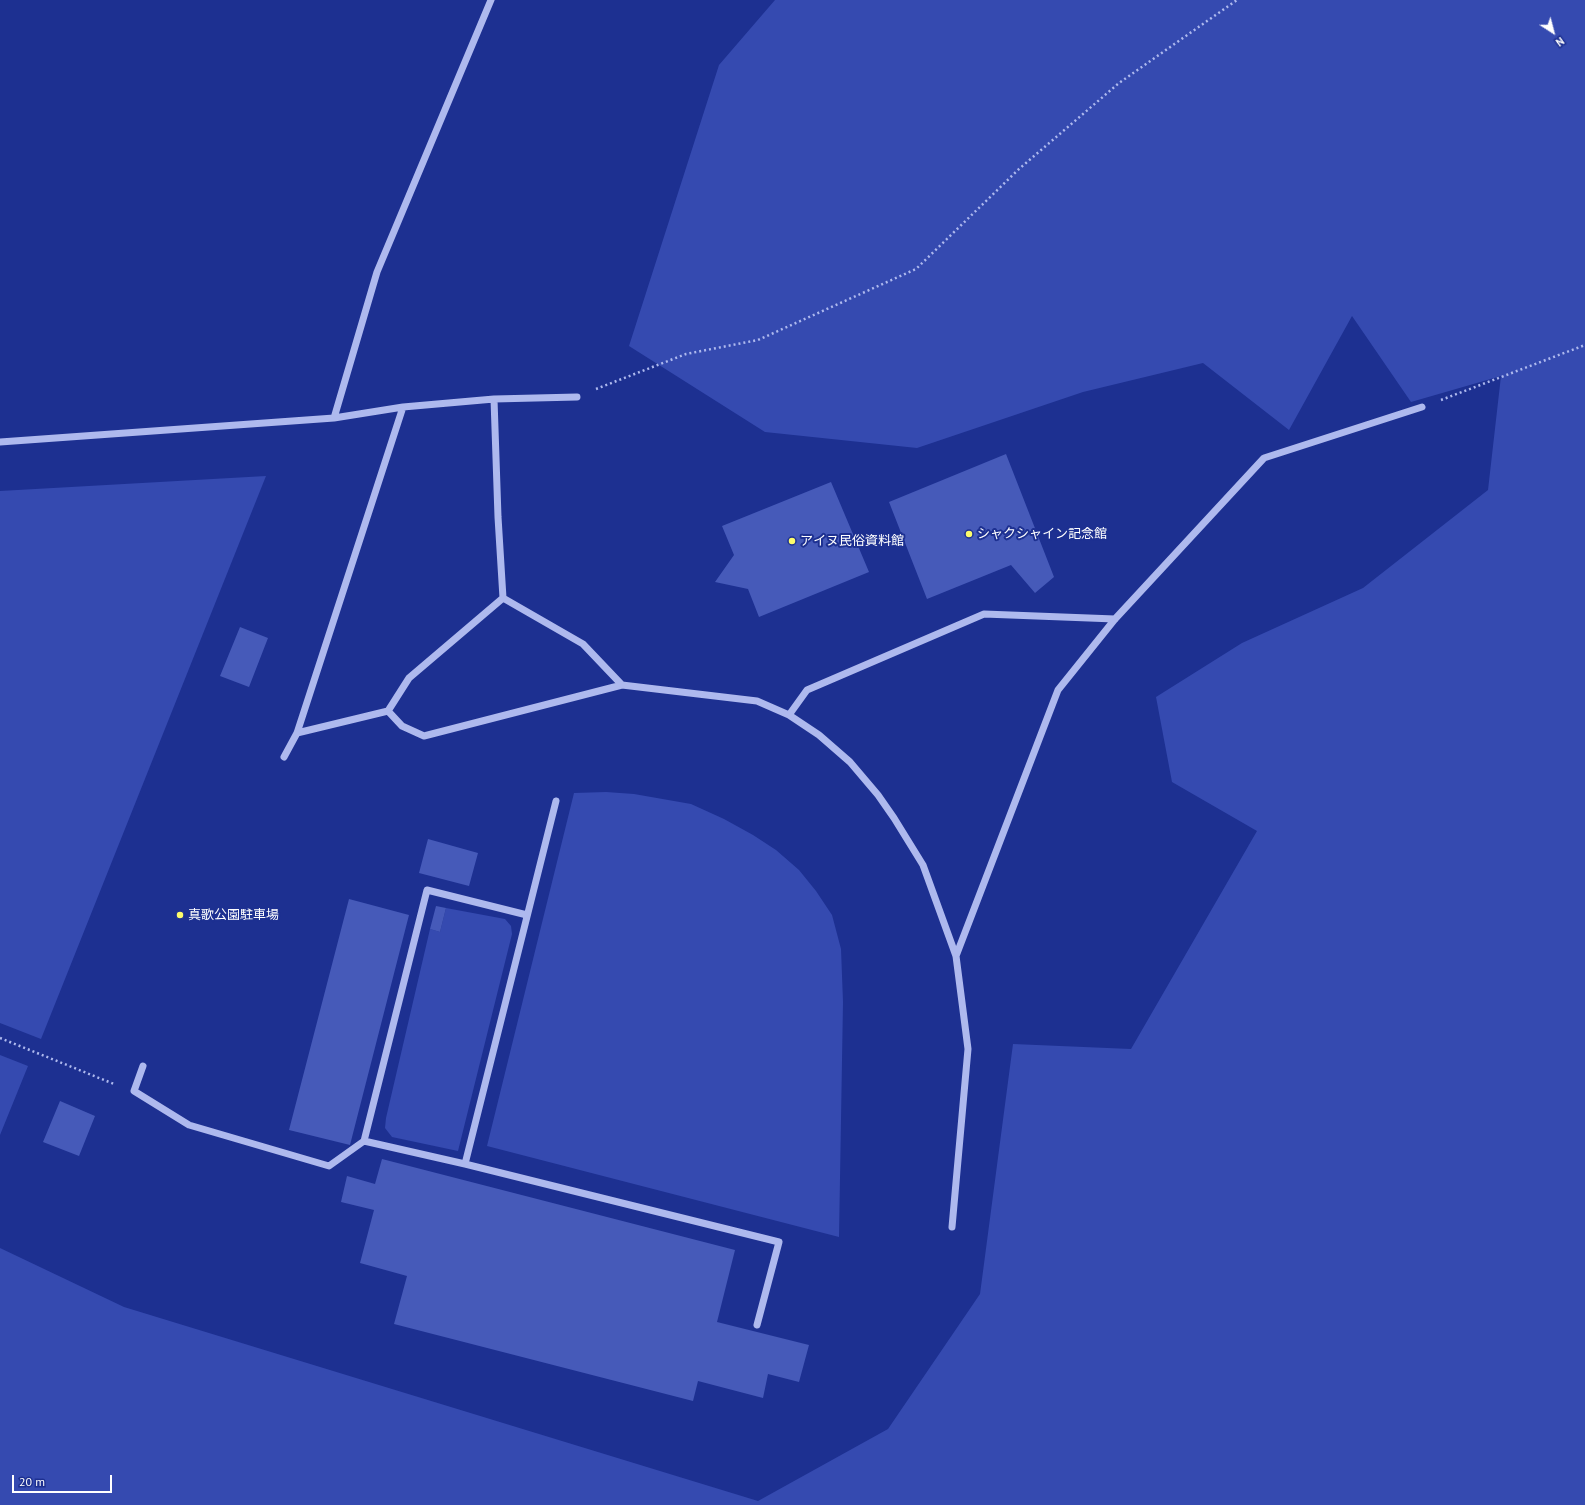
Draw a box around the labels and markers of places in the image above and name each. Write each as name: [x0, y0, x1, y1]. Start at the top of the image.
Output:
place label: シャクシャイン記念館: [977, 526, 1107, 542]
marker: シャクシャイン記念館: [964, 529, 974, 539]
place label: アイヌ民俗資料館: [800, 533, 904, 549]
marker: アイヌ民俗資料館: [787, 536, 797, 546]
place label: 真歌公園駐車場: [188, 907, 279, 923]
marker: 真歌公園駐車場: [175, 910, 185, 920]

